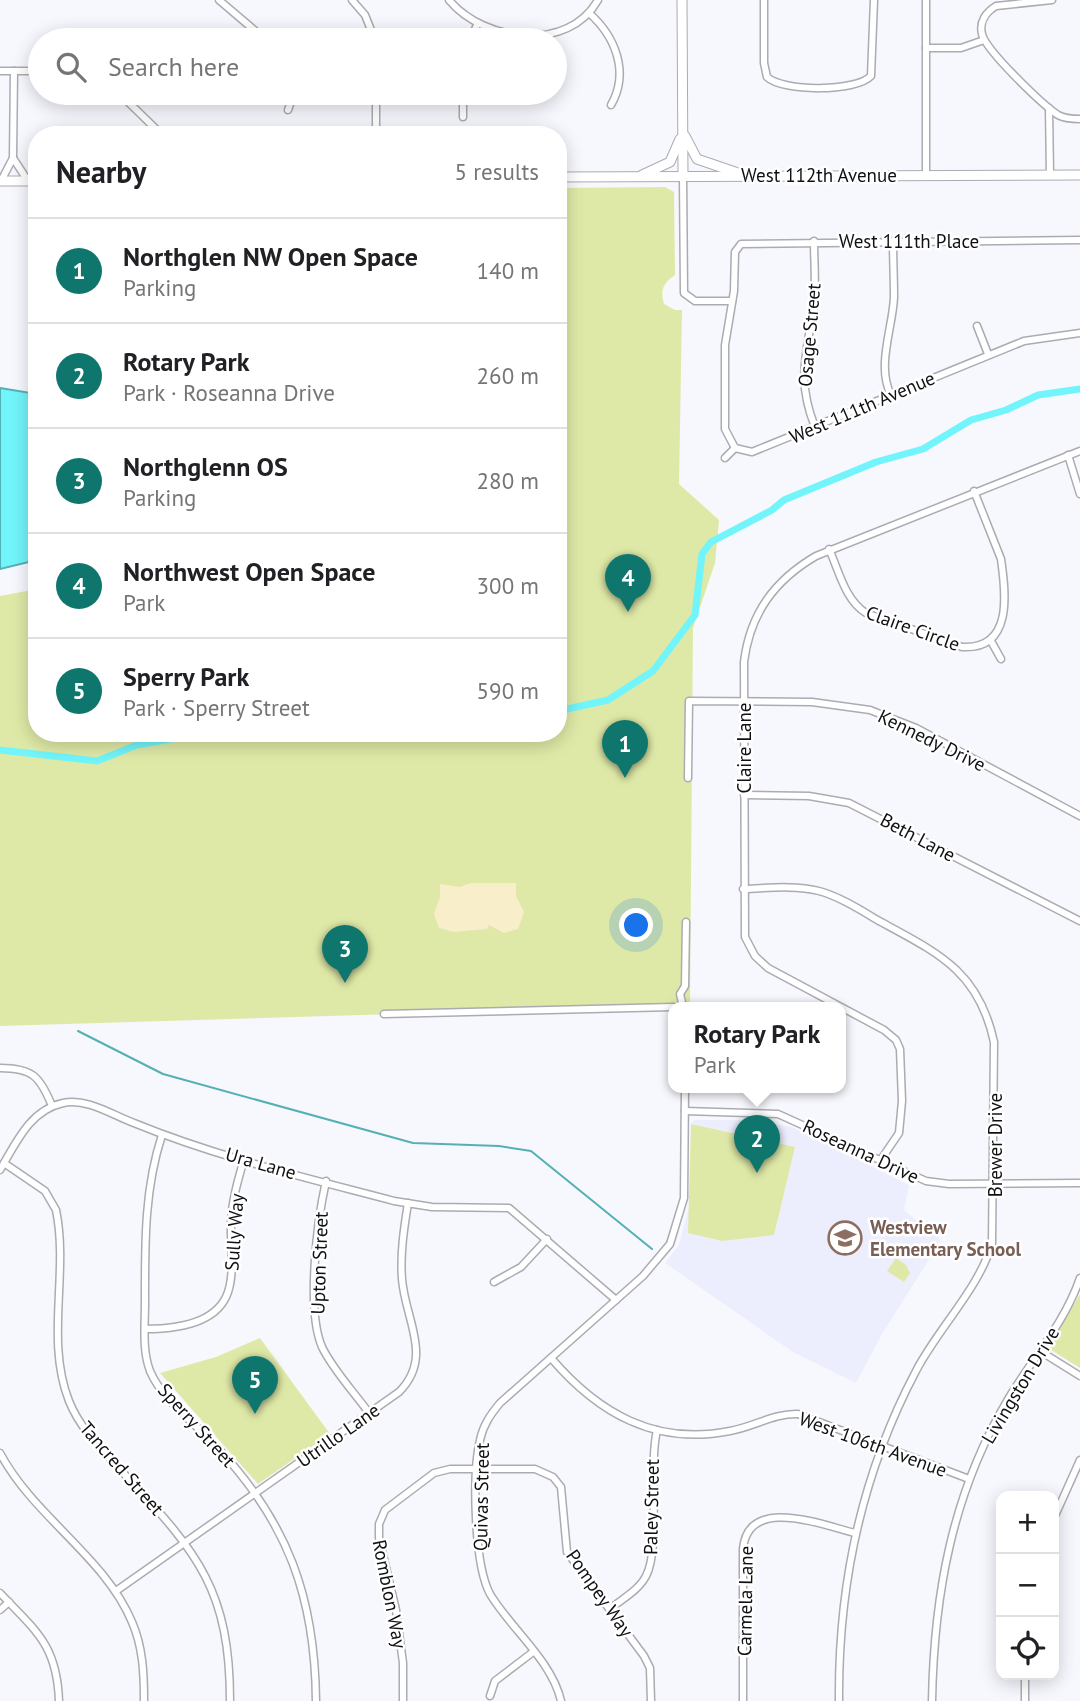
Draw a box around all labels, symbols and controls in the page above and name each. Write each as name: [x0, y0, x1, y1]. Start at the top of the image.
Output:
search box: [28, 28, 567, 105]
icon: search: [52, 48, 90, 86]
text: Search here: [108, 50, 239, 83]
text: Nearby: [56, 152, 146, 191]
text: 5 results: [455, 157, 539, 186]
street label: West 112th Avenue: [741, 163, 897, 187]
street label: West 111th Place: [839, 229, 979, 253]
text: Northglen NW Open Space: [123, 240, 418, 273]
text: 1: [72, 256, 86, 285]
text: 140 m: [477, 256, 539, 285]
text: Parking: [123, 273, 196, 302]
street label: Osage Street: [793, 282, 826, 388]
text: Rotary Park: [123, 345, 249, 378]
text: 2: [72, 361, 86, 390]
text: 260 m: [477, 361, 539, 390]
street label: West 111th Avenue: [786, 366, 938, 448]
text: Park · Roseanna Drive: [123, 378, 335, 407]
text: Northglenn OS: [123, 450, 288, 483]
text: 3: [72, 466, 86, 495]
text: 280 m: [477, 466, 539, 495]
text: Parking: [123, 483, 196, 512]
pin: 4: [605, 554, 651, 612]
text: Northwest Open Space: [123, 555, 375, 588]
text: 4: [72, 571, 86, 600]
text: 300 m: [477, 571, 539, 600]
text: Park: [123, 588, 165, 617]
street label: Claire Circle: [863, 600, 963, 656]
text: Sperry Park: [123, 660, 249, 693]
text: 5: [72, 676, 86, 705]
text: 590 m: [477, 676, 539, 705]
text: Park · Sperry Street: [123, 693, 310, 722]
street label: Claire Lane: [732, 702, 756, 794]
street label: Kennedy Drive: [874, 704, 990, 776]
pin: 1: [602, 720, 648, 778]
street label: Beth Lane: [876, 807, 960, 867]
your location: [619, 908, 653, 942]
pin: 3: [322, 925, 368, 983]
popup: [668, 1002, 846, 1093]
text: Rotary Park: [694, 1017, 820, 1050]
text: Park: [694, 1050, 736, 1079]
street label: Brewer Drive: [983, 1093, 1007, 1197]
street label: Roseanna Drive: [799, 1114, 923, 1188]
pin: 2: [734, 1115, 780, 1173]
street label: Ura Lane: [223, 1142, 299, 1184]
street label: Sully Way: [219, 1192, 249, 1272]
street label: Upton Street: [305, 1211, 333, 1315]
place label: Westview Elementary School: [870, 1215, 1021, 1261]
school or university icon: Westview Elementary School: [826, 1219, 864, 1257]
street label: Livingston Drive: [976, 1322, 1064, 1448]
pin: 5: [232, 1356, 278, 1414]
street label: Sperry Street: [153, 1378, 241, 1472]
street label: Utrillo Lane: [292, 1398, 384, 1472]
street label: West 106th Avenue: [796, 1406, 950, 1482]
street label: Tancred Street: [75, 1416, 170, 1520]
street label: Quivas Street: [468, 1442, 494, 1551]
street label: Paley Street: [638, 1458, 664, 1555]
map controls: [996, 1491, 1059, 1680]
button: +: [996, 1491, 1059, 1554]
street label: Romblon Way: [368, 1538, 412, 1651]
street label: Pompey Way: [561, 1545, 639, 1641]
street label: Carmela Lane: [732, 1546, 758, 1656]
button: −: [996, 1554, 1059, 1617]
button: locate: [996, 1617, 1059, 1680]

